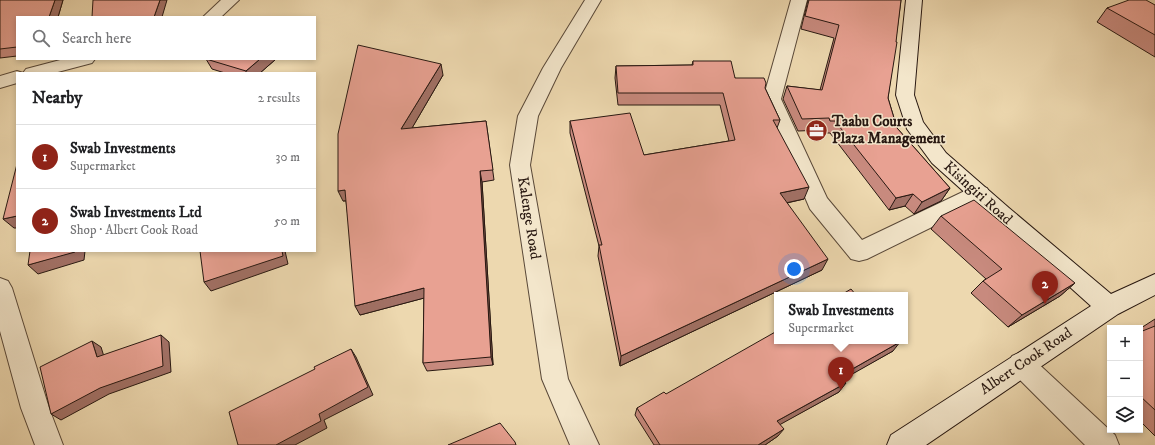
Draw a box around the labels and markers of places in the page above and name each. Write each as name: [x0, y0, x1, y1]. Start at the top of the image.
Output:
place label: Taabu Courts Plaza Management: [831, 112, 946, 148]
office icon: Taabu Courts Plaza Management: [804, 117, 830, 143]
pin: 2: [1032, 271, 1058, 304]
pin: 1: [828, 357, 854, 390]

